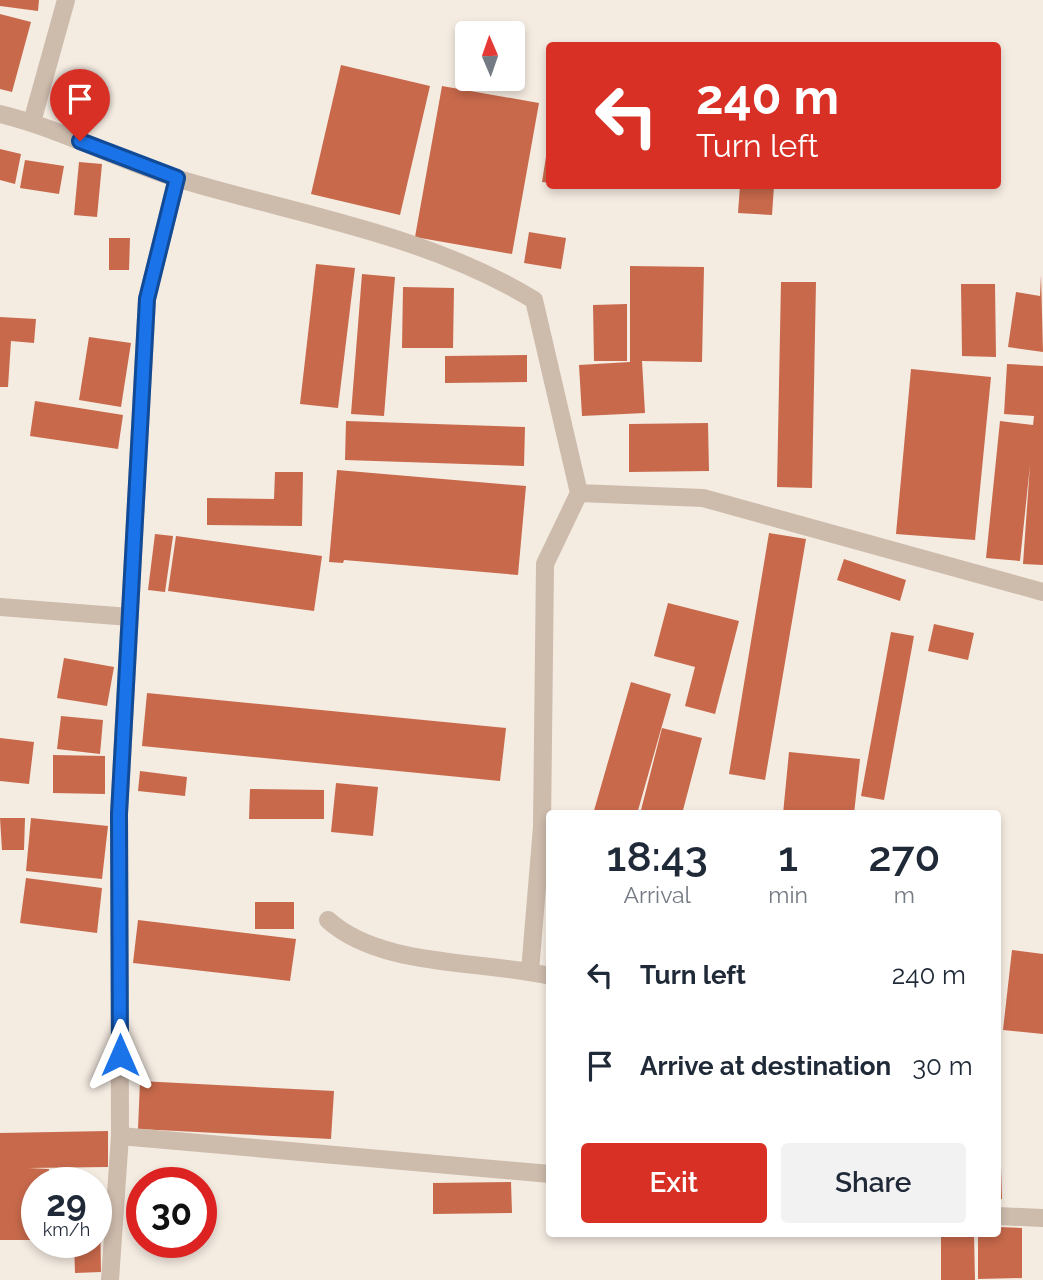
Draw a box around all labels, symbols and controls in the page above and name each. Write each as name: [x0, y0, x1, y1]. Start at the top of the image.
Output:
north arrow: [455, 21, 525, 91]
map controls: [455, 21, 525, 91]
text: 240 m: [696, 68, 839, 125]
pin: [50, 69, 110, 141]
icon: left: [581, 70, 672, 161]
icon: arrive: [61, 80, 99, 118]
text: Turn left: [696, 127, 818, 164]
text: 18:43: [607, 832, 708, 881]
text: 1: [778, 832, 798, 881]
text: 270: [868, 832, 940, 881]
text: Arrival: [623, 881, 691, 908]
text: min: [768, 881, 808, 908]
text: m: [894, 881, 915, 908]
icon: left: [581, 956, 619, 994]
text: Turn left: [640, 960, 746, 990]
text: 240 m: [892, 960, 966, 990]
position arrow: [83, 1018, 157, 1092]
icon: arrive: [581, 1047, 619, 1085]
text: Arrive at destination: [640, 1051, 891, 1081]
text: 30 m: [912, 1051, 973, 1081]
button: Exit: [581, 1143, 767, 1223]
button: Share: [781, 1143, 966, 1223]
speed limit sign: 30: [126, 1167, 217, 1258]
text: 29: [46, 1183, 87, 1224]
text: km/h: [43, 1219, 90, 1240]

